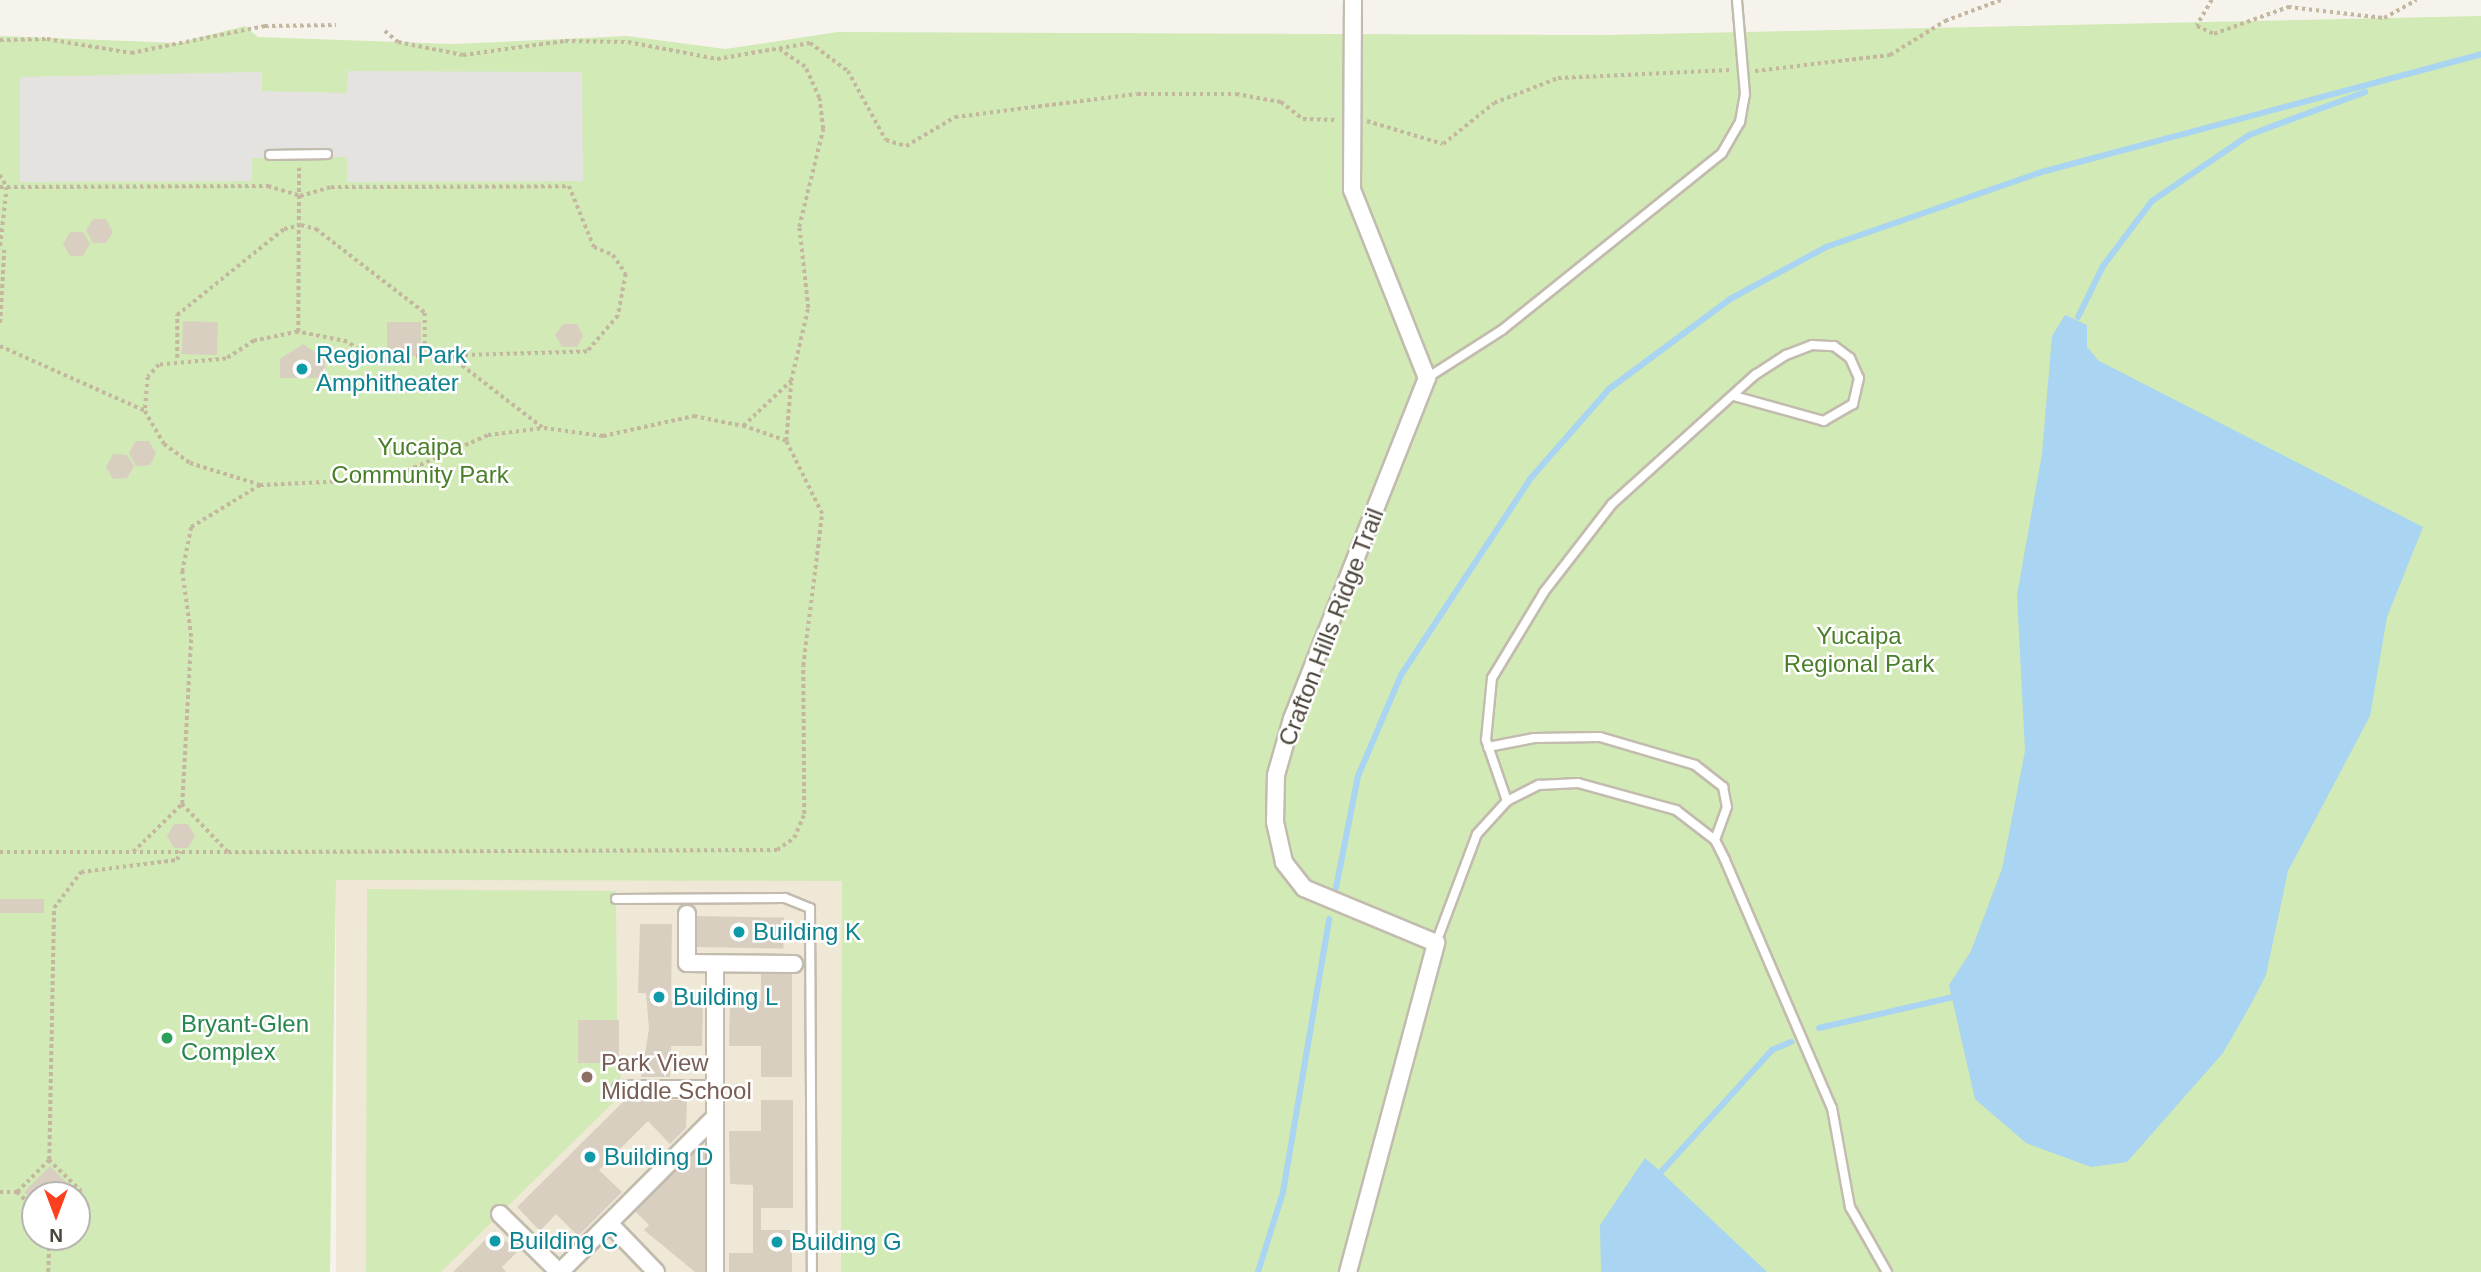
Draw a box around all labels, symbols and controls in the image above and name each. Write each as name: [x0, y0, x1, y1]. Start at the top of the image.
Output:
place label: Regional Park Amphitheater: [316, 341, 467, 397]
marker: Regional Park Amphitheater: [294, 361, 310, 377]
park label: Yucaipa Community Park: [331, 433, 509, 489]
street label: Crafton Hills Ridge Trail: [1272, 504, 1390, 750]
park label: Yucaipa Regional Park: [1784, 622, 1934, 678]
place label: Building K: [753, 918, 861, 946]
marker: Building K: [731, 924, 747, 940]
place label: Building L: [673, 983, 778, 1011]
marker: Building L: [651, 989, 667, 1005]
place label: Bryant-Glen Complex: [181, 1010, 309, 1066]
marker: Bryant-Glen Complex: [159, 1030, 175, 1046]
place label: Park View Middle School: [601, 1049, 752, 1105]
marker: Park View Middle School: [579, 1069, 595, 1085]
place label: Building D: [604, 1143, 713, 1171]
marker: Building D: [582, 1149, 598, 1165]
north arrow: [21, 1181, 91, 1251]
text: N: [49, 1225, 63, 1246]
place label: Building C: [509, 1227, 618, 1255]
place label: Building G: [791, 1228, 902, 1256]
marker: Building C: [487, 1233, 503, 1249]
marker: Building G: [769, 1234, 785, 1250]

